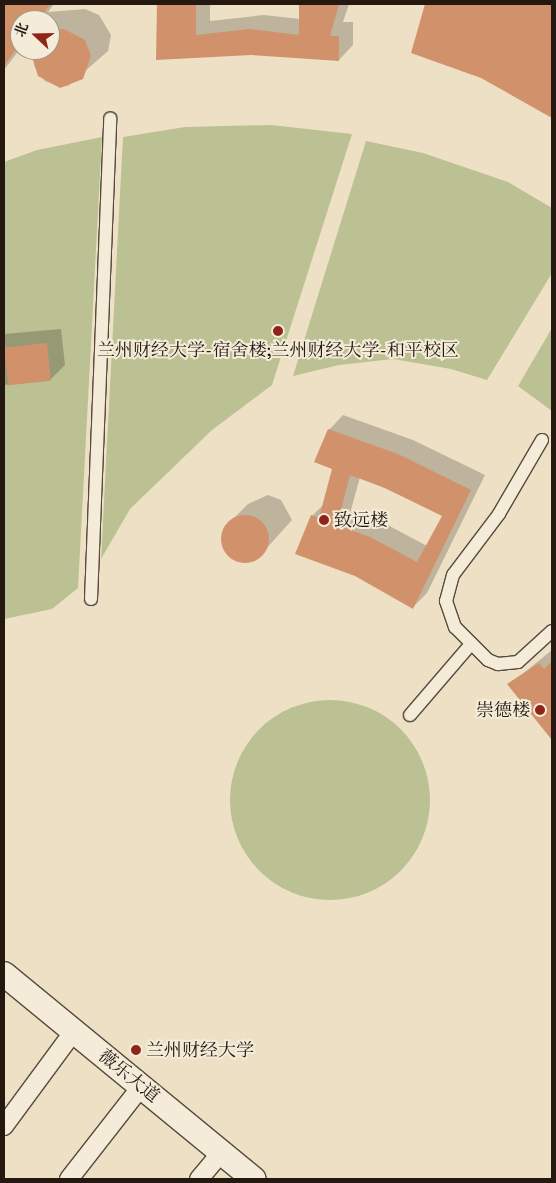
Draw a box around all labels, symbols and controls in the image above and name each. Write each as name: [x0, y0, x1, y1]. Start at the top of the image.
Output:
north arrow: [10, 10, 60, 60]
text: 北: [11, 20, 32, 39]
marker: 兰州财经大学-宿舍楼;兰州财经大学-和平校区: [272, 325, 284, 337]
place label: 兰州财经大学-宿舍楼;兰州财经大学-和平校区: [97, 339, 459, 361]
place label: 致远楼: [334, 509, 388, 531]
marker: 致远楼: [318, 514, 330, 526]
place label: 崇德楼: [476, 699, 530, 721]
marker: 崇德楼: [534, 704, 546, 716]
place label: 兰州财经大学: [146, 1039, 254, 1061]
marker: 兰州财经大学: [130, 1044, 142, 1056]
street label: 薇乐大道: [94, 1045, 164, 1107]

